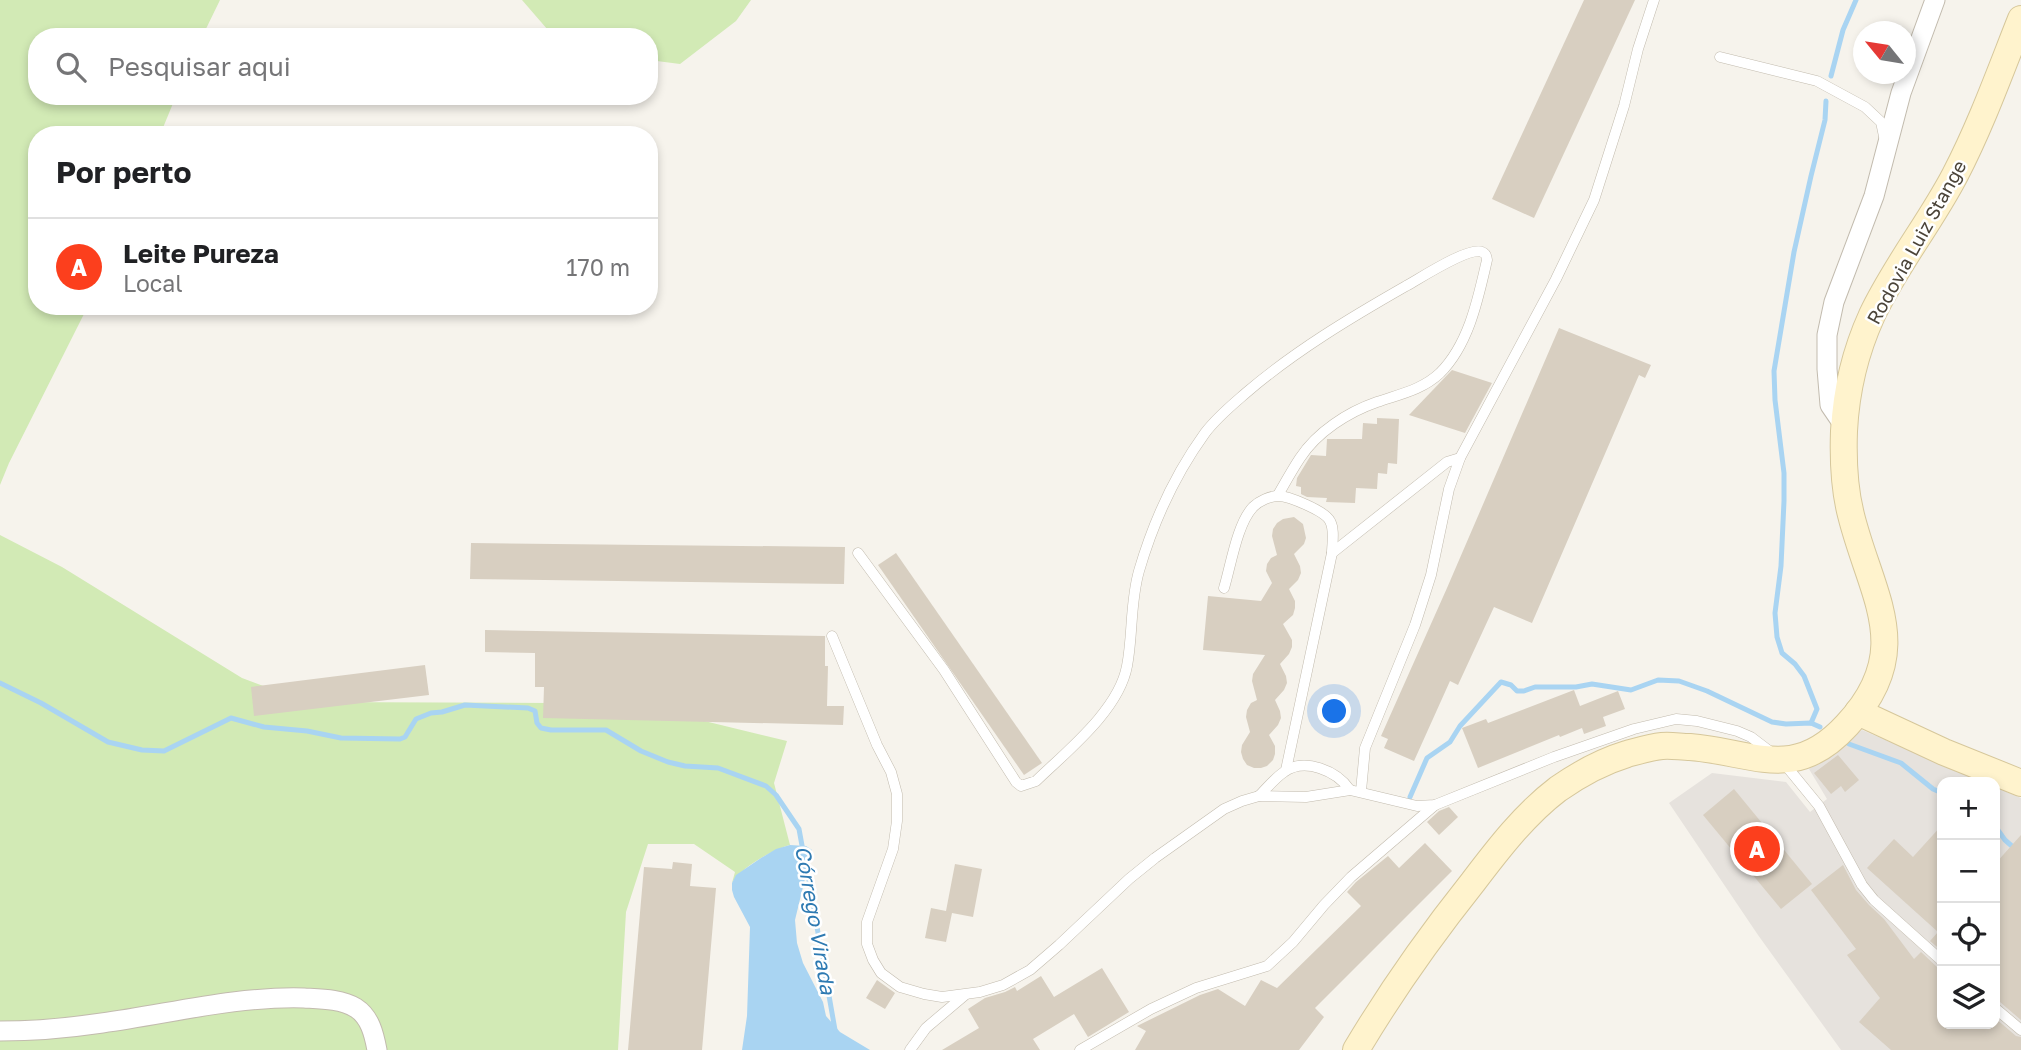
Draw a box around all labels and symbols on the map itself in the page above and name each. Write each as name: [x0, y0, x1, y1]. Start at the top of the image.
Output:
north arrow: [1853, 21, 1916, 84]
street label: Rodovia Luiz Stange: [1861, 156, 1971, 328]
your location: [1317, 694, 1351, 728]
pin: A: [1734, 823, 1780, 875]
water label: Córrego Virada: [790, 844, 842, 997]

